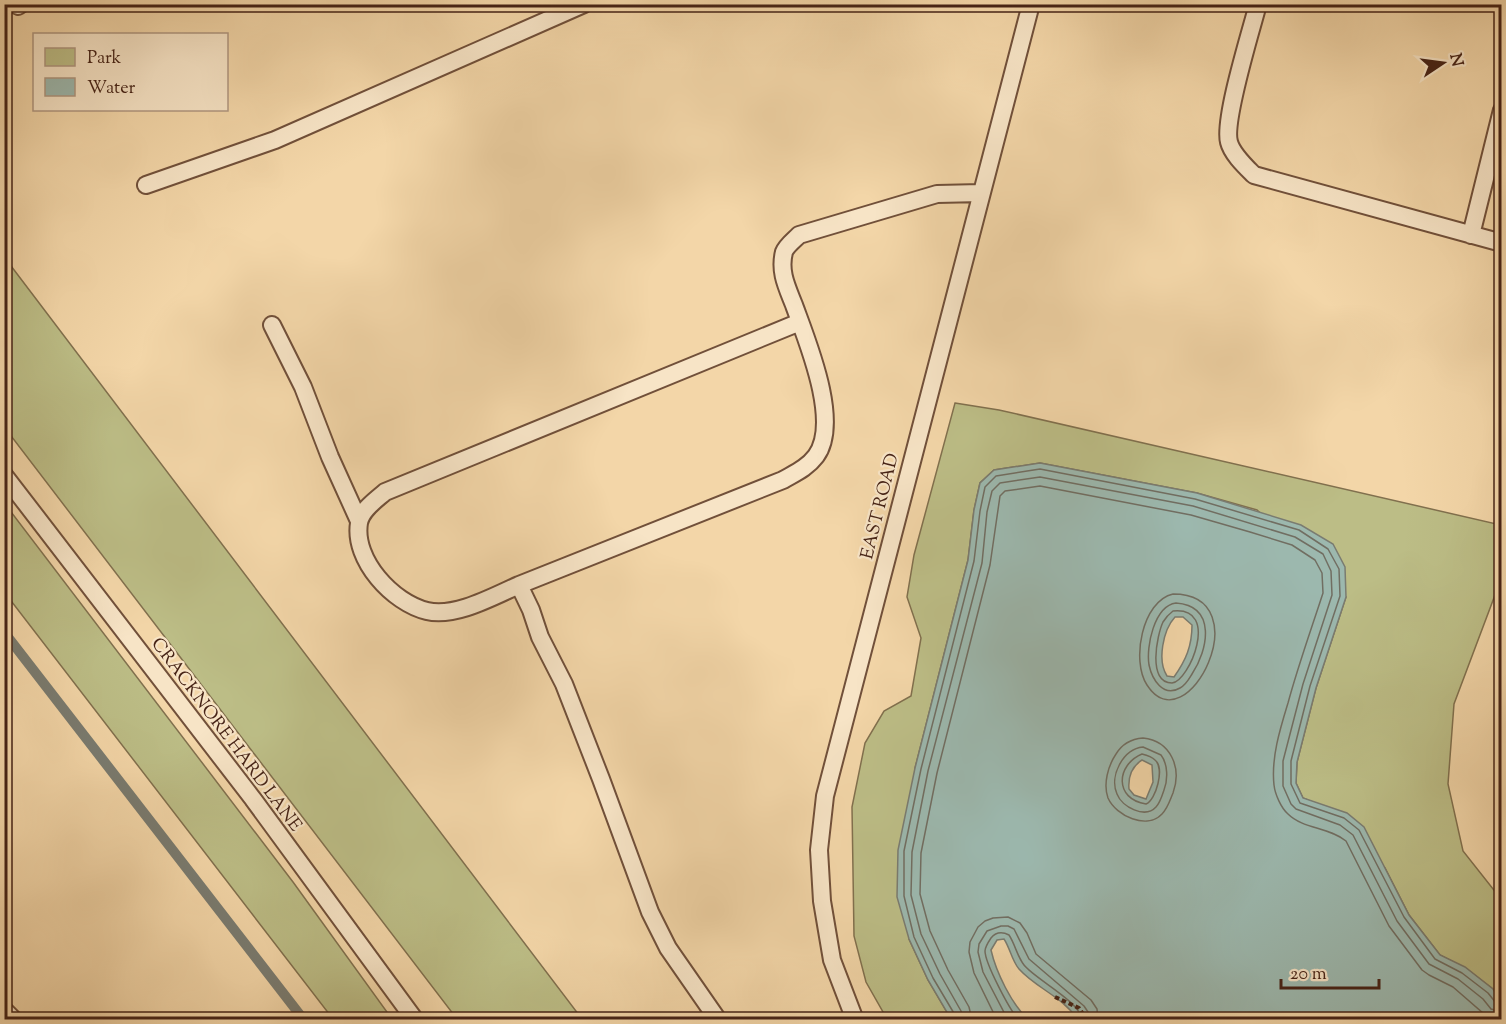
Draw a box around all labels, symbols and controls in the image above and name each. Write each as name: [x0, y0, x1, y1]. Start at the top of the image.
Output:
legend: [33, 33, 228, 111]
north arrow: [1413, 33, 1473, 93]
text: Park: [87, 46, 122, 72]
text: N: [1443, 51, 1468, 69]
text: Water: [87, 76, 136, 102]
street label: EAST ROAD: [855, 451, 907, 562]
street label: CRACKNORE HARD LANE: [144, 633, 307, 838]
scale bar: [1281, 952, 1378, 990]
text: 20 m: [1290, 962, 1327, 988]

